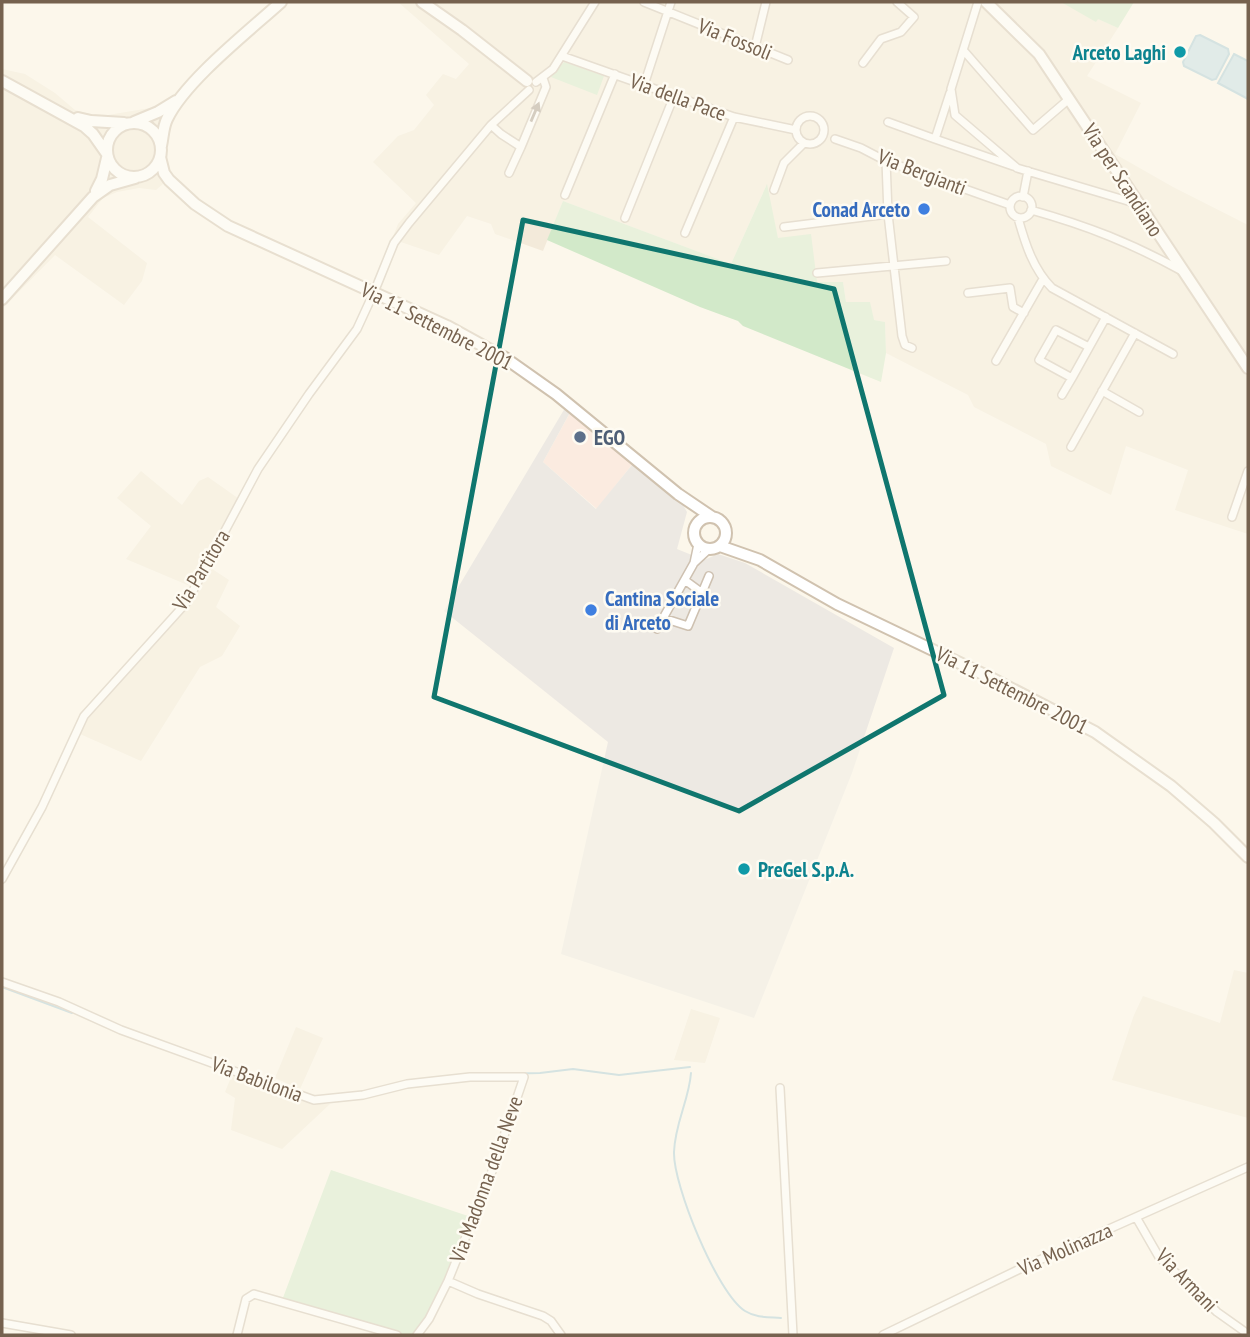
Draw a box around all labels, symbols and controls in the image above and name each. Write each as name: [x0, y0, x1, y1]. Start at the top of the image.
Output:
street label: Via Fossoli: [693, 12, 776, 66]
place label: Arceto Laghi: [1071, 39, 1166, 66]
marker: Arceto Laghi: [1172, 44, 1188, 60]
street label: Via della Pace: [625, 67, 730, 127]
one-way arrow: [530, 102, 541, 123]
street label: Via per Scandiano: [1076, 117, 1170, 242]
street label: Via Bergianti: [873, 142, 970, 201]
place label: Conad Arceto: [812, 196, 910, 223]
marker: Conad Arceto: [916, 201, 932, 217]
street label: Via 11 Settembre 2001: [355, 275, 518, 376]
place label: EGO: [594, 424, 625, 451]
marker: EGO: [572, 429, 588, 445]
street label: Via Partitora: [166, 525, 236, 616]
place label: Cantina Sociale di Arceto: [605, 585, 719, 636]
marker: Cantina Sociale di Arceto: [583, 602, 599, 618]
street label: Via 11 Settembre 2001: [930, 639, 1093, 740]
place label: PreGel S.p.A.: [758, 856, 854, 883]
marker: PreGel S.p.A.: [736, 861, 752, 877]
street label: Via Babilonia: [207, 1050, 306, 1108]
street label: Via Madonna della Neve: [443, 1092, 529, 1267]
street label: Via Molinazza: [1013, 1216, 1116, 1282]
street label: Via Armani: [1149, 1242, 1224, 1317]

